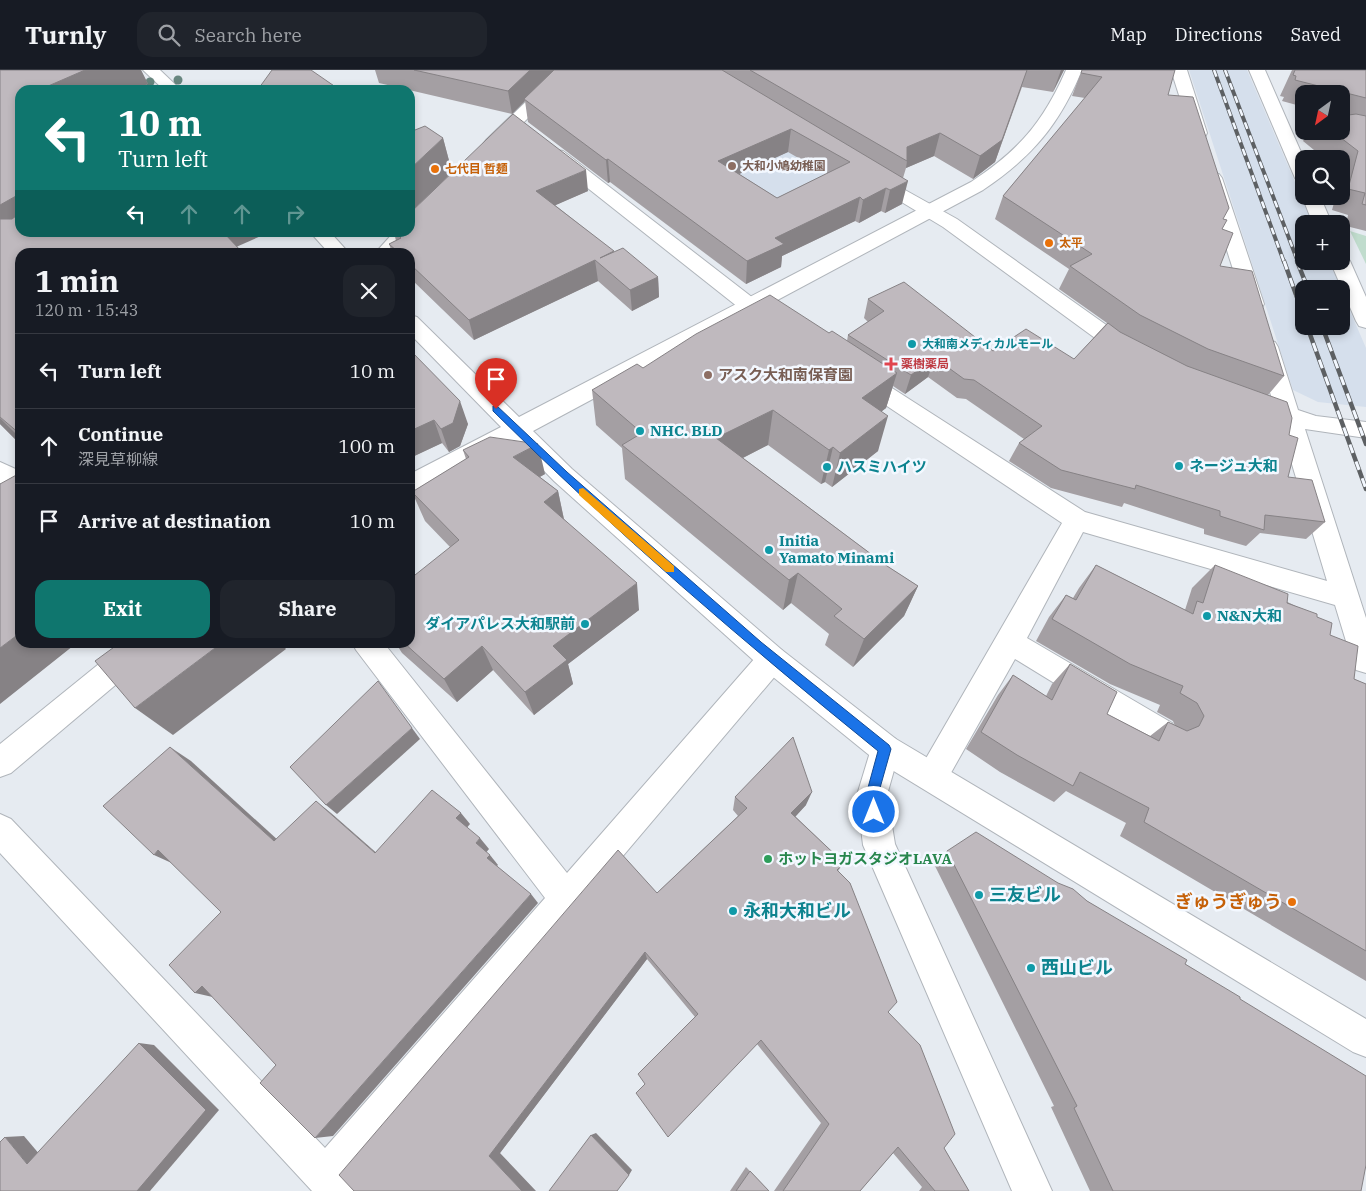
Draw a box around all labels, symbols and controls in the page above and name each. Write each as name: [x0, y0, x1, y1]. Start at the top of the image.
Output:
search box: [137, 12, 487, 57]
text: Turnly: [25, 19, 107, 51]
icon: search: [155, 21, 183, 49]
text: Search here: [195, 23, 302, 47]
text: Map: [1110, 23, 1147, 46]
text: Directions: [1175, 23, 1263, 46]
text: Saved: [1291, 23, 1341, 46]
north arrow: [1295, 85, 1350, 140]
map controls: [1295, 85, 1350, 335]
text: 10 m: [118, 100, 202, 146]
icon: left: [35, 105, 100, 170]
text: Turn left: [118, 144, 208, 173]
button: search: [1295, 150, 1350, 205]
place label: 大和小鳩幼稚園: [742, 158, 826, 173]
marker: 大和小鳩幼稚園: [726, 160, 738, 172]
place label: 七代目 哲麺: [445, 161, 508, 176]
marker: 七代目 哲麺: [429, 163, 441, 175]
icon: left: [122, 200, 150, 228]
icon: ahead: [175, 200, 203, 228]
icon: ahead: [228, 200, 256, 228]
icon: right: [281, 200, 309, 228]
button: +: [1295, 215, 1350, 270]
place label: 太平: [1059, 235, 1083, 250]
marker: 太平: [1043, 237, 1055, 249]
text: 1 min: [35, 261, 119, 300]
button: close: [343, 265, 395, 317]
button: −: [1295, 280, 1350, 335]
text: 120 m · 15:43: [35, 300, 138, 320]
place label: 大和南メディカルモール: [922, 336, 1053, 351]
marker: 大和南メディカルモール: [906, 338, 918, 350]
place label: 薬樹薬局: [901, 356, 949, 371]
icon: left: [35, 357, 63, 385]
pin: [475, 358, 517, 409]
marker: 薬樹薬局: [885, 358, 897, 370]
text: Turn left: [78, 359, 161, 383]
text: 10 m: [350, 359, 395, 383]
icon: arrive: [482, 365, 510, 393]
place label: アスク大和南保育園: [718, 365, 853, 384]
marker: アスク大和南保育園: [702, 369, 714, 381]
place label: NHC. BLD: [650, 421, 723, 440]
text: Continue: [78, 422, 163, 446]
marker: NHC. BLD: [634, 425, 646, 437]
icon: ahead: [35, 432, 63, 460]
text: 100 m: [338, 434, 395, 458]
text: 深見草柳線: [78, 449, 158, 469]
place label: ネージュ大和: [1189, 456, 1278, 475]
place label: ハスミハイツ: [837, 457, 927, 476]
marker: ネージュ大和: [1173, 460, 1185, 472]
marker: ハスミハイツ: [821, 461, 833, 473]
icon: arrive: [35, 507, 63, 535]
text: Arrive at destination: [78, 509, 271, 533]
text: 10 m: [350, 509, 395, 533]
place label: Initia Yamato Minami: [779, 531, 894, 567]
marker: Initia Yamato Minami: [763, 544, 775, 556]
button: Exit: [35, 580, 210, 638]
button: Share: [220, 580, 395, 638]
place label: N&N大和: [1217, 606, 1282, 625]
marker: N&N大和: [1201, 610, 1213, 622]
place label: ダイアパレス大和駅前: [425, 614, 575, 633]
marker: ダイアパレス大和駅前: [579, 618, 591, 630]
position arrow: [847, 785, 899, 837]
place label: ホットヨガスタジオLAVA: [778, 849, 952, 868]
marker: ホットヨガスタジオLAVA: [762, 853, 774, 865]
place label: 三友ビル: [989, 883, 1061, 906]
marker: 三友ビル: [973, 889, 985, 901]
place label: ぎゅうぎゅう: [1175, 890, 1282, 913]
marker: ぎゅうぎゅう: [1286, 896, 1298, 908]
place label: 永和大和ビル: [743, 899, 851, 922]
marker: 永和大和ビル: [727, 905, 739, 917]
place label: 西山ビル: [1041, 956, 1113, 979]
marker: 西山ビル: [1025, 962, 1037, 974]

